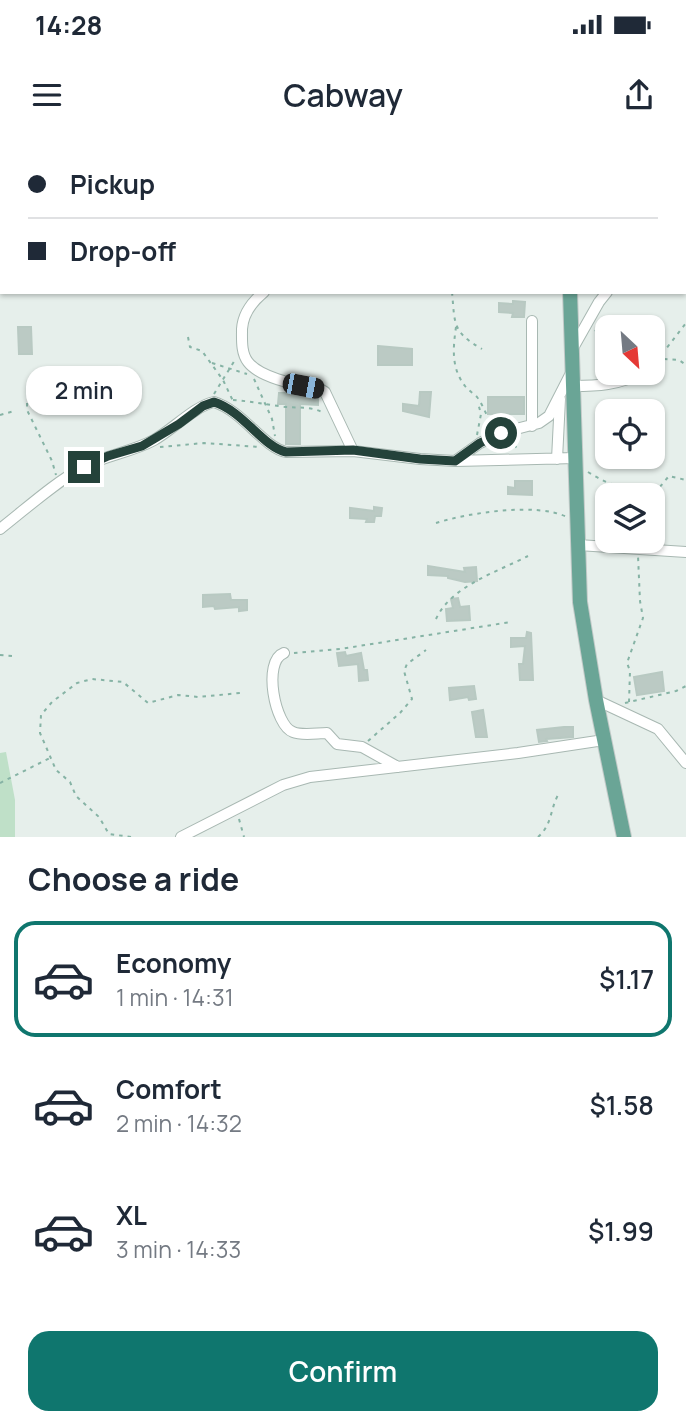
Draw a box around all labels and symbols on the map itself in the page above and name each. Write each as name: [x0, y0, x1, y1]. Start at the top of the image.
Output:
north arrow: [595, 315, 665, 385]
callout: 2 min: [26, 366, 142, 414]
car: [281, 372, 326, 400]
route start: [485, 417, 517, 449]
route end: [68, 451, 100, 483]

